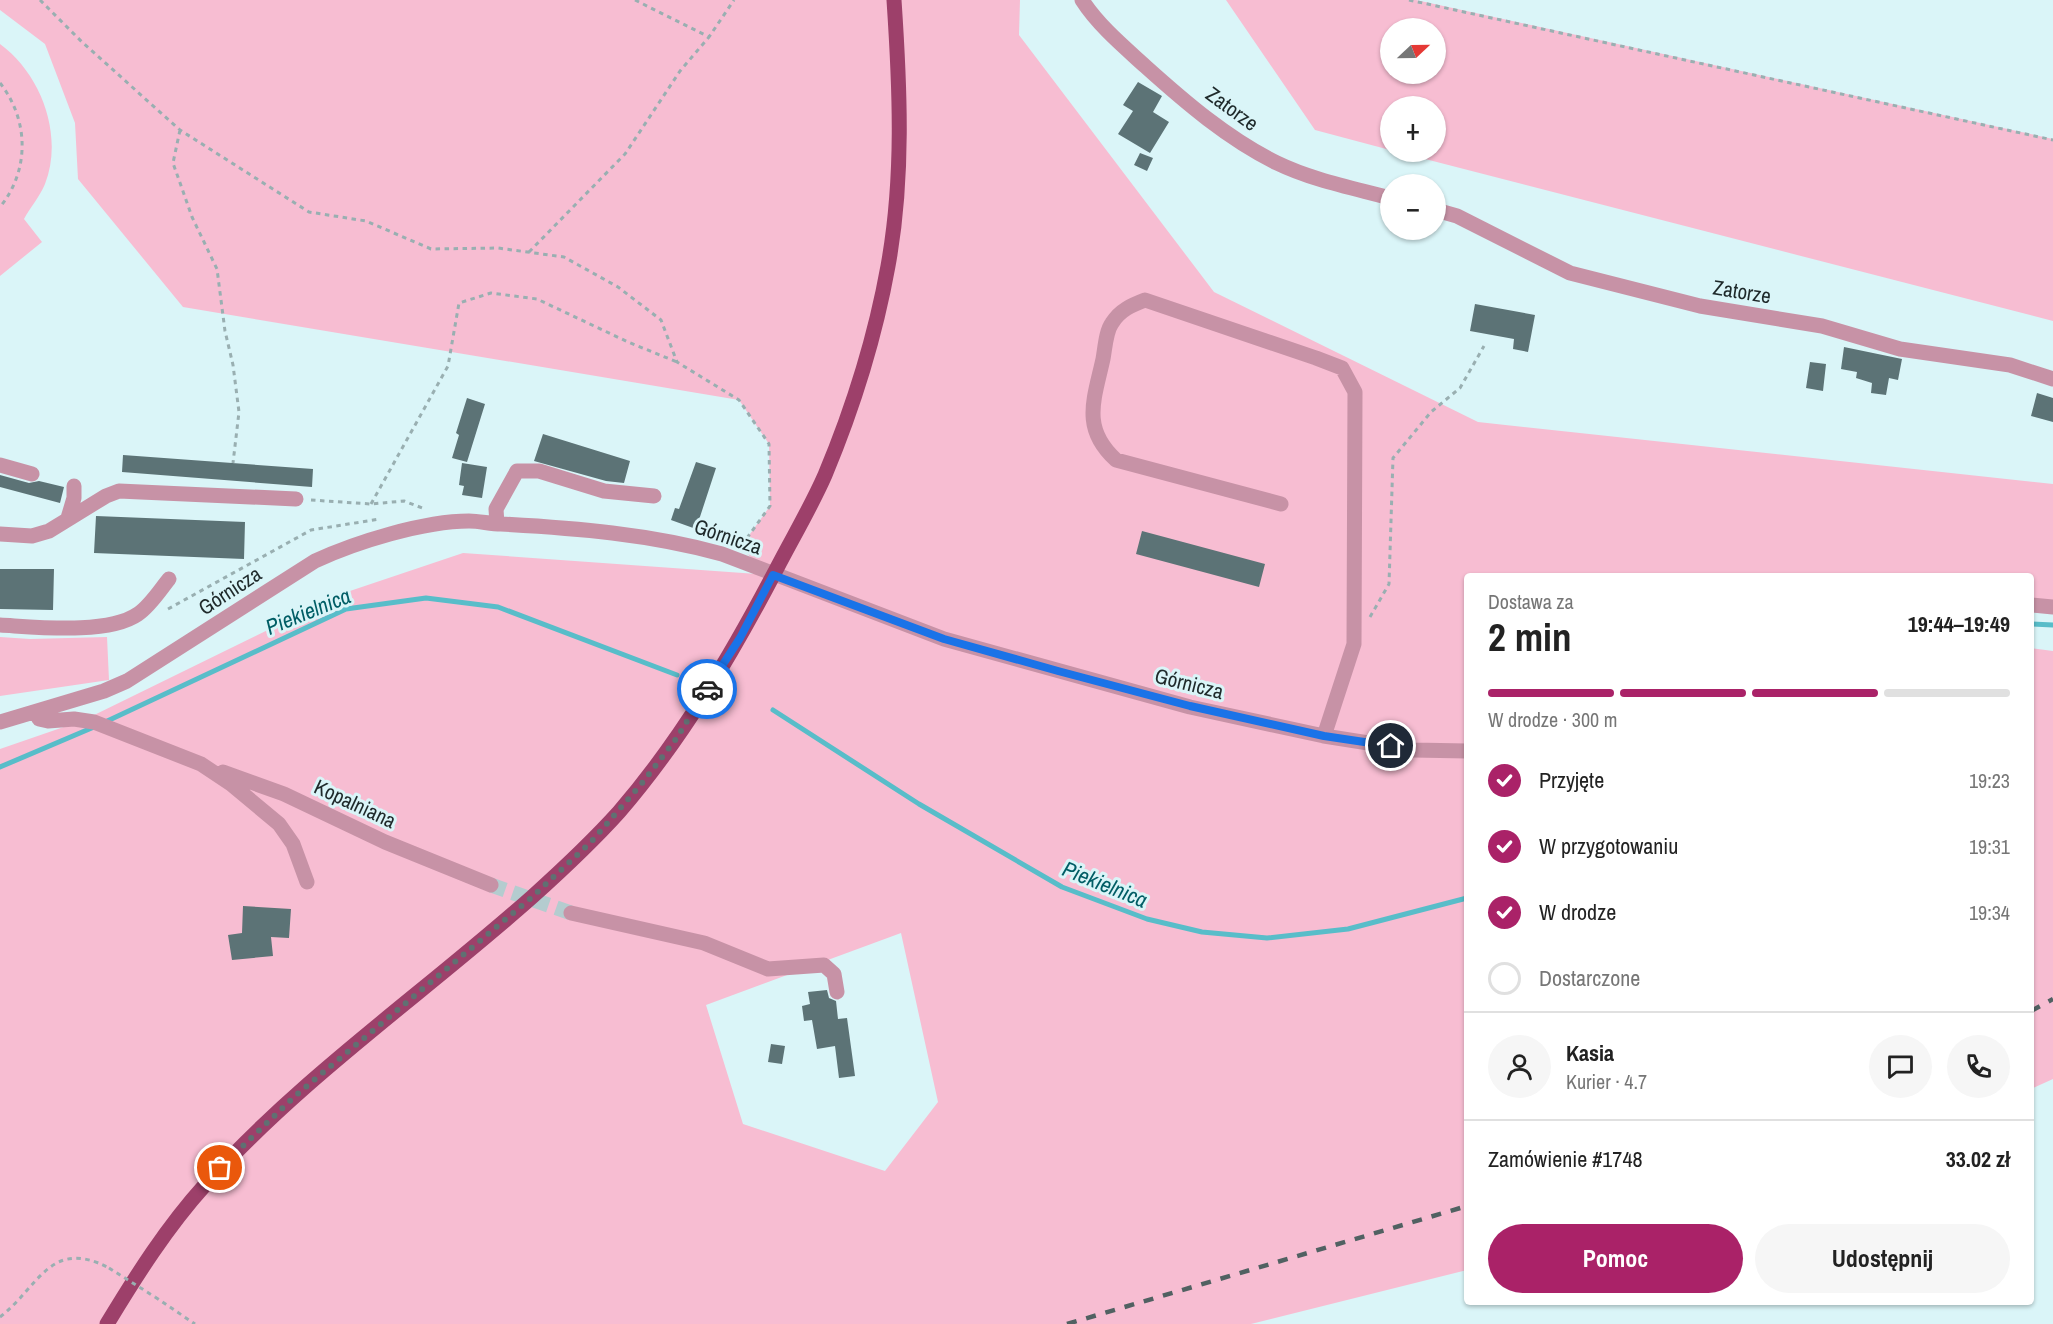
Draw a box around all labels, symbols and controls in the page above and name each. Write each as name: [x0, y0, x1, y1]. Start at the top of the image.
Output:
north arrow: [1380, 18, 1446, 84]
map controls: [1380, 18, 1446, 240]
street label: Zatorze: [1200, 80, 1264, 137]
button: +: [1380, 96, 1446, 162]
button: −: [1380, 174, 1446, 240]
street label: Zatorze: [1711, 273, 1773, 310]
street label: Górnicza: [690, 511, 766, 562]
street label: Górnicza: [193, 559, 267, 622]
water label: Piekielnica: [261, 580, 355, 642]
text: Dostawa za: [1488, 588, 1574, 615]
text: 19:44–19:49: [1908, 609, 2010, 639]
text: 2 min: [1488, 611, 1572, 663]
courier: [677, 659, 737, 719]
street label: Górnicza: [1152, 661, 1227, 706]
icon: car: [691, 673, 724, 706]
text: W drodze · 300 m: [1488, 706, 1617, 733]
pin: [1365, 720, 1416, 771]
icon: home: [1374, 729, 1407, 762]
icon: check: [1488, 764, 1521, 797]
text: Przyjęte: [1539, 765, 1604, 795]
text: 19:23: [1969, 767, 2010, 794]
street label: Kopalniana: [310, 772, 401, 835]
icon: check: [1488, 830, 1521, 863]
text: W przygotowaniu: [1539, 831, 1678, 861]
text: 19:31: [1969, 833, 2010, 860]
water label: Piekielnica: [1058, 853, 1152, 915]
icon: check: [1488, 896, 1521, 929]
text: W drodze: [1539, 897, 1616, 927]
text: 19:34: [1969, 899, 2010, 926]
text: Dostarczone: [1539, 963, 1640, 993]
button: person: [1488, 1035, 1551, 1098]
button: chat: [1869, 1035, 1932, 1098]
button: phone: [1947, 1035, 2010, 1098]
text: Kasia: [1566, 1038, 1614, 1068]
text: Kurier · 4.7: [1566, 1068, 1647, 1095]
pin: [194, 1142, 245, 1193]
text: Zamówienie #1748: [1488, 1144, 1642, 1174]
text: 33.02 zł: [1946, 1144, 2010, 1174]
icon: bag: [203, 1151, 236, 1184]
button: Pomoc: [1488, 1224, 1743, 1293]
button: Udostępnij: [1755, 1224, 2010, 1293]

